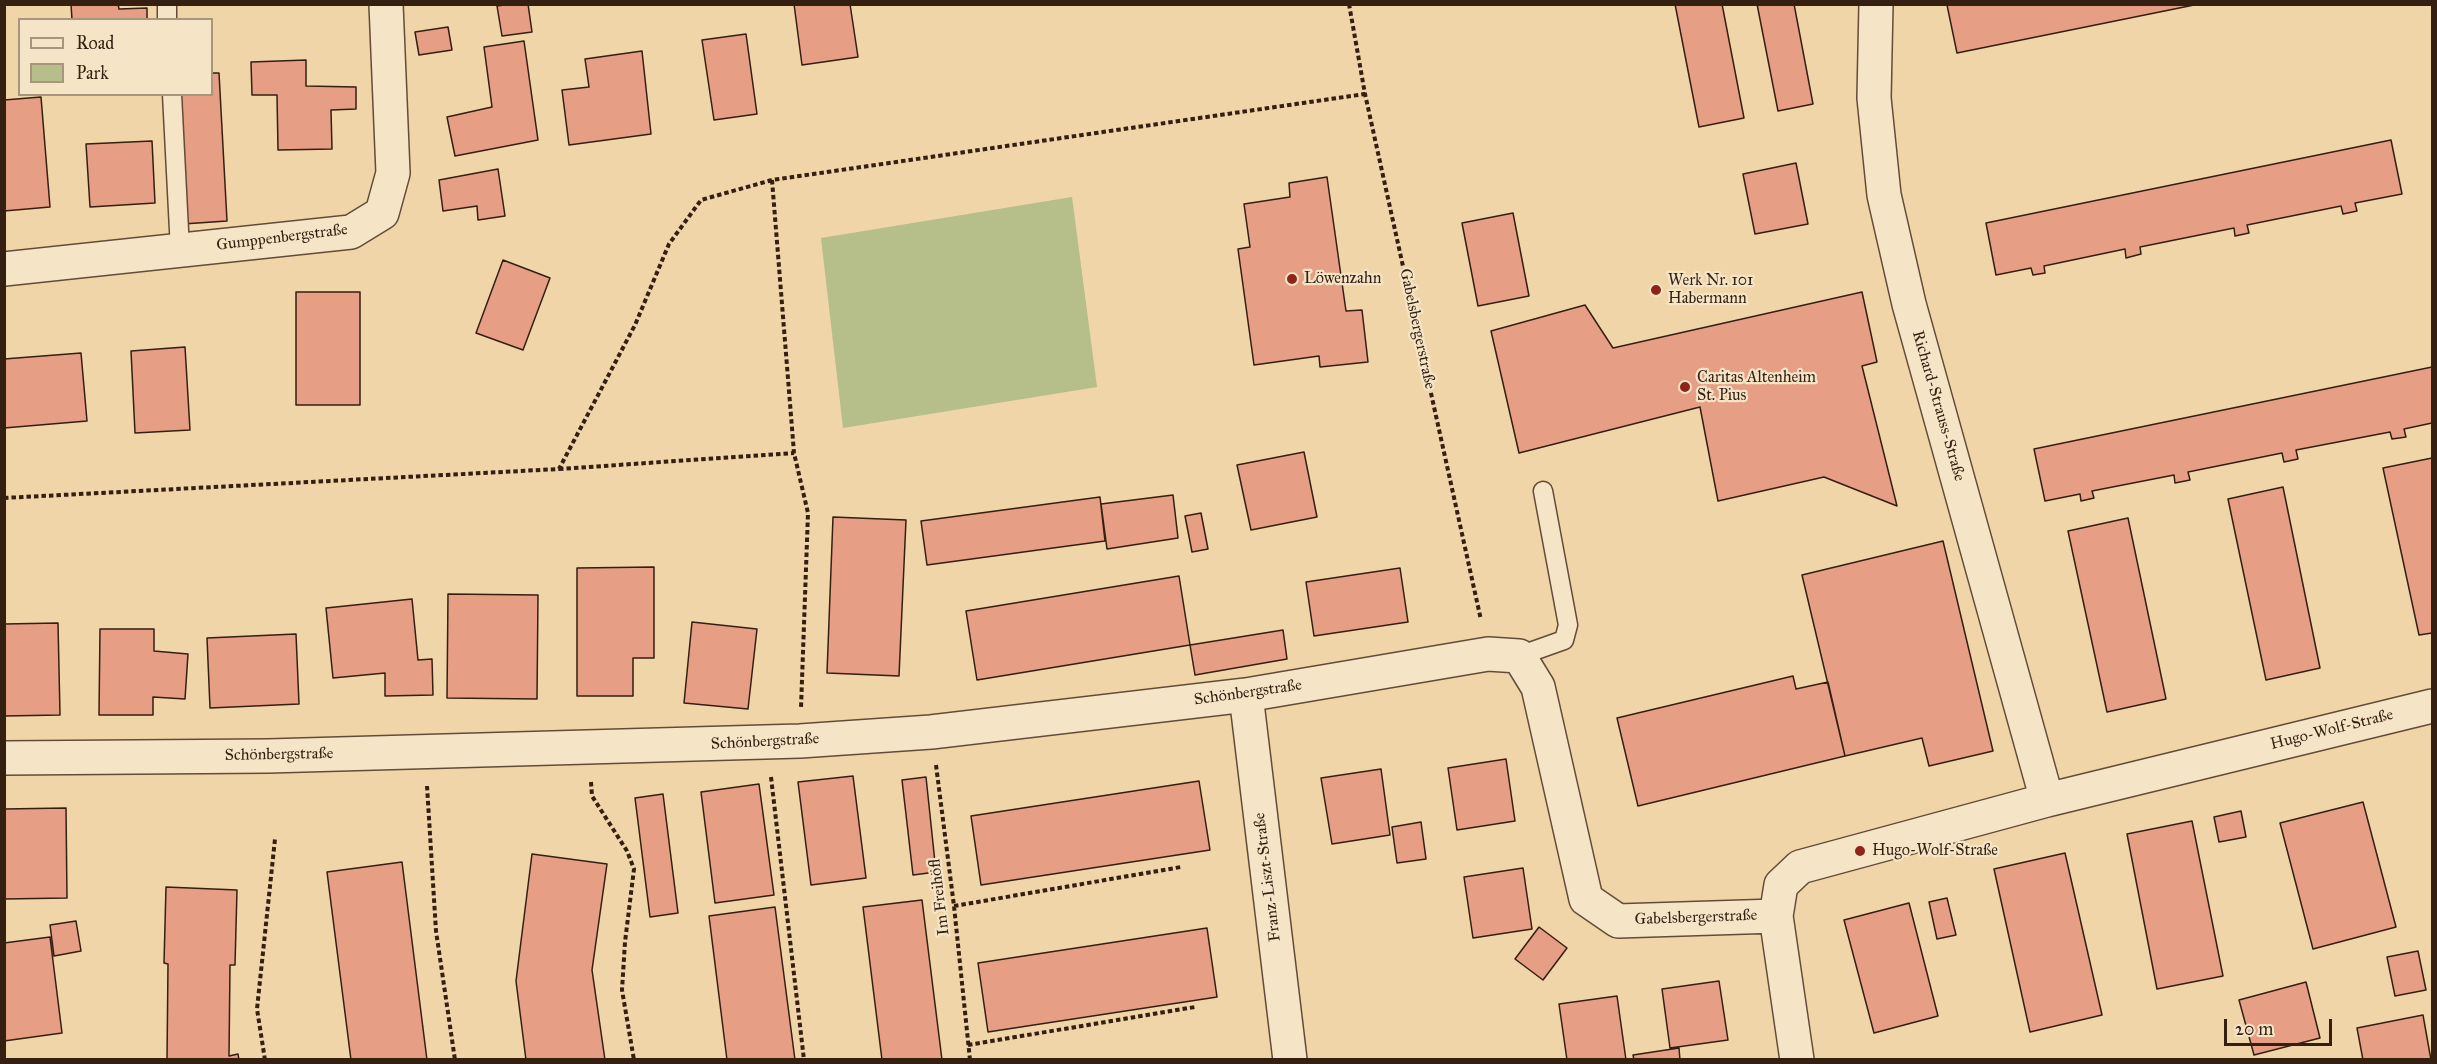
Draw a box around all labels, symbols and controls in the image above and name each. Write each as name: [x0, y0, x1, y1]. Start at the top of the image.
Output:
legend: [18, 18, 213, 96]
text: Road: [76, 32, 114, 54]
text: Park: [76, 62, 109, 84]
street label: Gumppenbergstraße: [215, 220, 349, 256]
street label: Gabelsbergerstraße: [1395, 267, 1439, 391]
place label: Löwenzahn: [1304, 269, 1381, 289]
place label: Werk Nr. 101 Habermann: [1668, 271, 1753, 309]
marker: Löwenzahn: [1285, 272, 1299, 286]
marker: Werk Nr. 101 Habermann: [1649, 283, 1663, 297]
street label: Richard-Strauss-Straße: [1907, 329, 1969, 483]
place label: Caritas Altenheim St. Pius: [1697, 368, 1816, 406]
marker: Caritas Altenheim St. Pius: [1678, 380, 1692, 394]
street label: Schönbergstraße: [1193, 676, 1303, 710]
street label: Hugo-Wolf-Straße: [2269, 705, 2395, 755]
street label: Schönbergstraße: [710, 730, 820, 754]
street label: Schönbergstraße: [225, 744, 333, 766]
street label: Franz-Liszt-Straße: [1251, 811, 1285, 943]
place label: Hugo-Wolf-Straße: [1872, 841, 1998, 861]
marker: Hugo-Wolf-Straße: [1853, 844, 1867, 858]
street label: Im Freihöfl: [926, 858, 954, 936]
street label: Gabelsbergerstraße: [1634, 906, 1758, 930]
scale bar: [2227, 1007, 2335, 1045]
text: 20 m: [2235, 1018, 2273, 1040]

